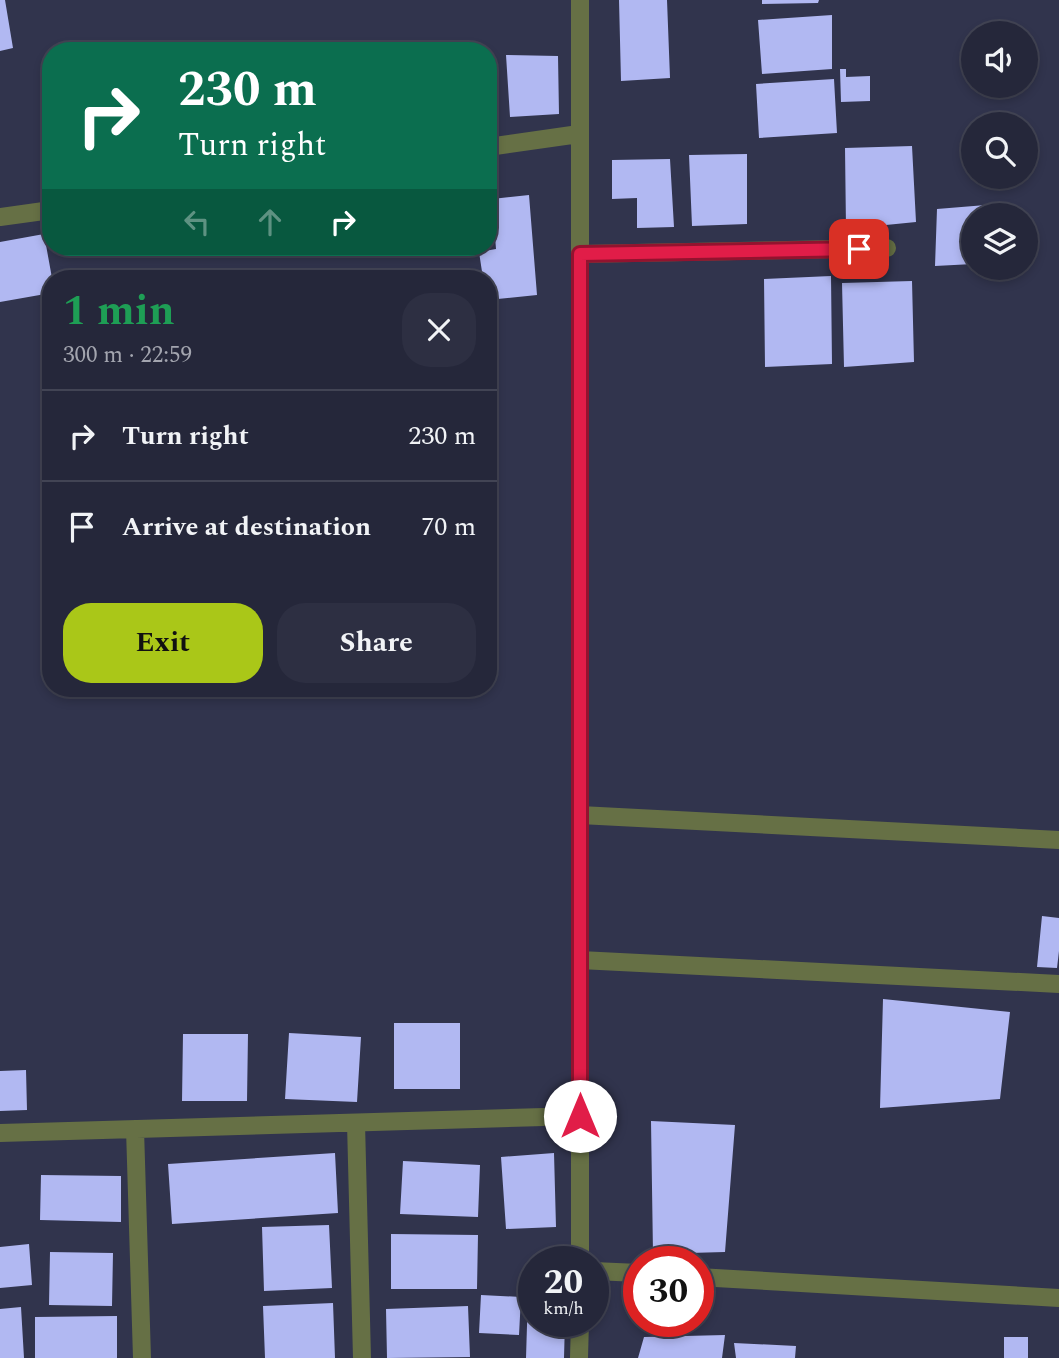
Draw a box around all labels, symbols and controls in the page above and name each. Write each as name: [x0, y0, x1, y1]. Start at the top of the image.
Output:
map controls: [961, 21, 1038, 280]
button: sound: [961, 21, 1038, 98]
text: 230 m: [178, 53, 317, 128]
icon: right: [63, 70, 154, 161]
button: search: [961, 112, 1038, 189]
text: Turn right: [178, 121, 326, 170]
icon: left: [178, 203, 216, 241]
icon: ahead: [251, 203, 289, 241]
icon: right: [324, 203, 362, 241]
button: layers: [961, 203, 1038, 280]
pin: [829, 219, 889, 279]
icon: arrive: [840, 230, 878, 268]
text: 1 min: [63, 280, 175, 343]
button: close: [402, 293, 476, 367]
text: 300 m · 22:59: [63, 338, 192, 373]
text: Turn right: [122, 416, 249, 456]
text: 230 m: [408, 416, 476, 456]
icon: right: [63, 417, 101, 455]
text: Arrive at destination: [122, 507, 371, 547]
text: 70 m: [421, 507, 476, 547]
icon: arrive: [63, 508, 101, 546]
button: Exit: [63, 603, 263, 683]
button: Share: [277, 603, 476, 683]
position arrow: [543, 1079, 617, 1153]
speed limit sign: 30: [623, 1246, 714, 1337]
text: 20: [544, 1256, 583, 1309]
text: km/h: [543, 1295, 584, 1322]

